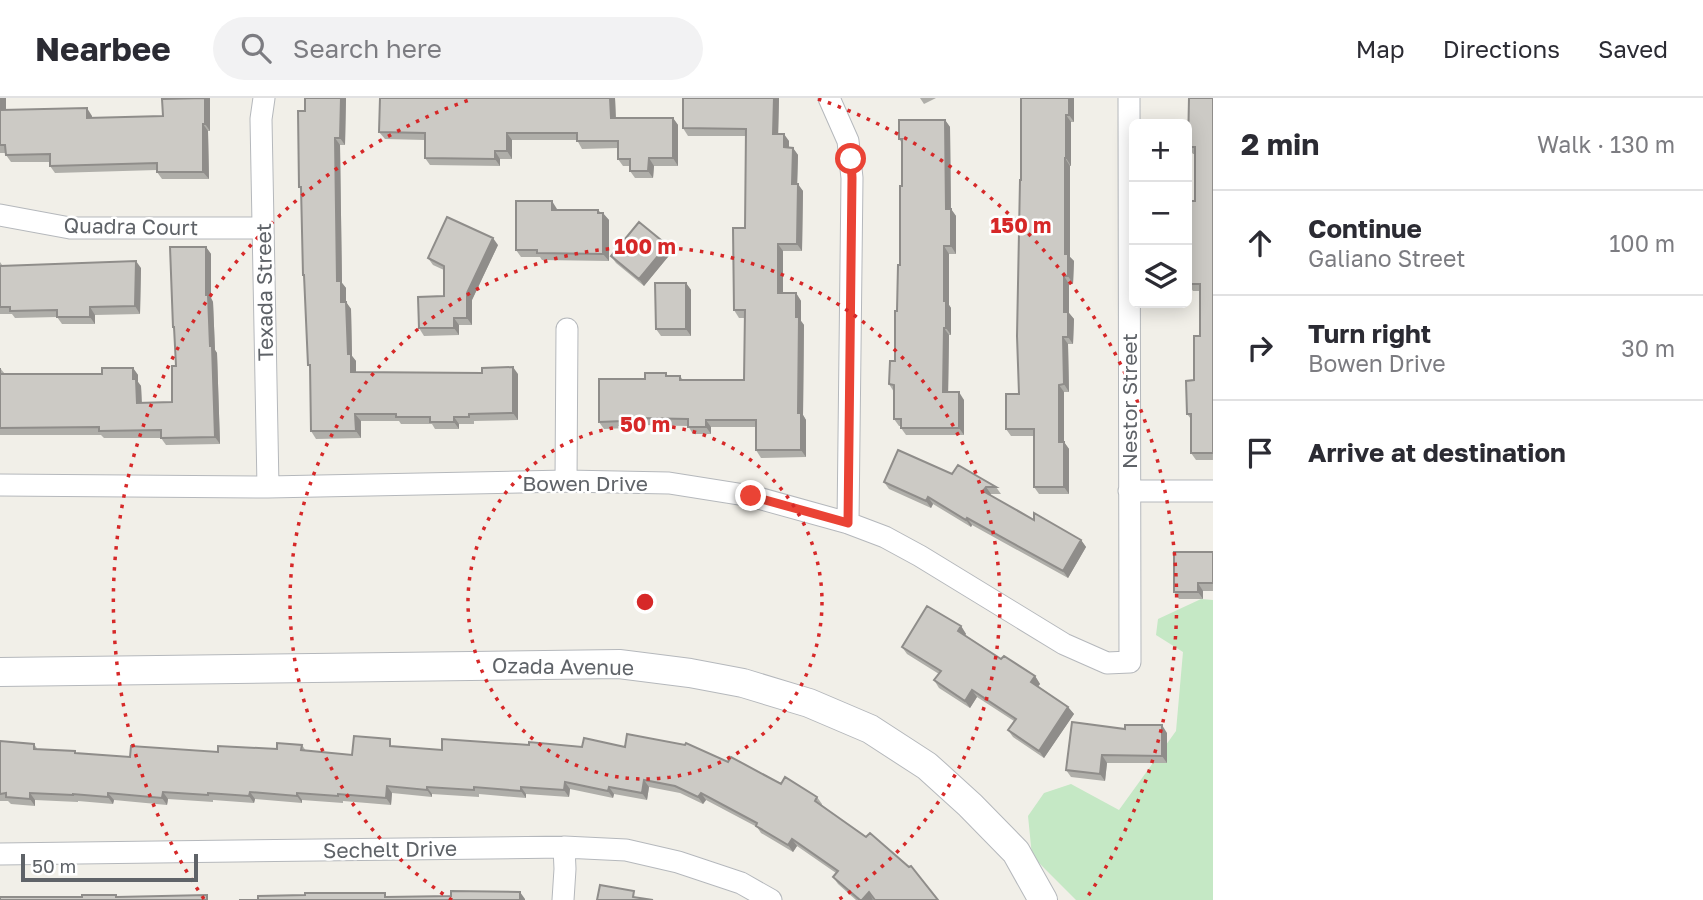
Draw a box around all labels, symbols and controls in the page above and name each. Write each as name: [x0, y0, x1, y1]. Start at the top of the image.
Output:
search box: [213, 17, 703, 80]
text: Nearbee: [35, 29, 171, 68]
icon: search: [237, 29, 275, 67]
text: Search here: [293, 33, 442, 64]
text: Map: [1356, 34, 1405, 63]
text: Directions: [1443, 34, 1560, 63]
text: Saved: [1598, 34, 1668, 63]
map controls: [1129, 119, 1192, 308]
button: +: [1129, 119, 1192, 182]
text: 2 min: [1241, 126, 1319, 162]
text: Walk · 130 m: [1537, 130, 1675, 158]
route start: [835, 143, 866, 174]
button: −: [1129, 182, 1192, 245]
street label: Quadra Court: [63, 212, 199, 240]
text: 150 m: [991, 212, 1051, 238]
text: Continue: [1308, 213, 1422, 244]
street label: Texada Street: [250, 223, 278, 361]
icon: ahead: [1241, 224, 1279, 262]
text: 100 m: [1609, 229, 1675, 257]
text: 100 m: [614, 233, 676, 259]
text: Galiano Street: [1308, 244, 1466, 272]
button: layers: [1129, 245, 1192, 308]
text: Turn right: [1308, 318, 1431, 349]
icon: right: [1241, 329, 1279, 367]
street label: Nestor Street: [1116, 333, 1142, 469]
text: 30 m: [1621, 334, 1675, 362]
text: Bowen Drive: [1308, 349, 1446, 377]
text: 50 m: [620, 411, 670, 437]
icon: arrive: [1241, 434, 1279, 472]
text: Arrive at destination: [1308, 437, 1566, 468]
street label: Bowen Drive: [522, 470, 648, 496]
route end: [735, 480, 766, 511]
centre of rings: [633, 590, 657, 614]
street label: Ozada Avenue: [492, 652, 634, 680]
street label: Sechelt Drive: [323, 835, 457, 863]
scale bar: [21, 851, 198, 883]
text: 50 m: [32, 854, 76, 877]

